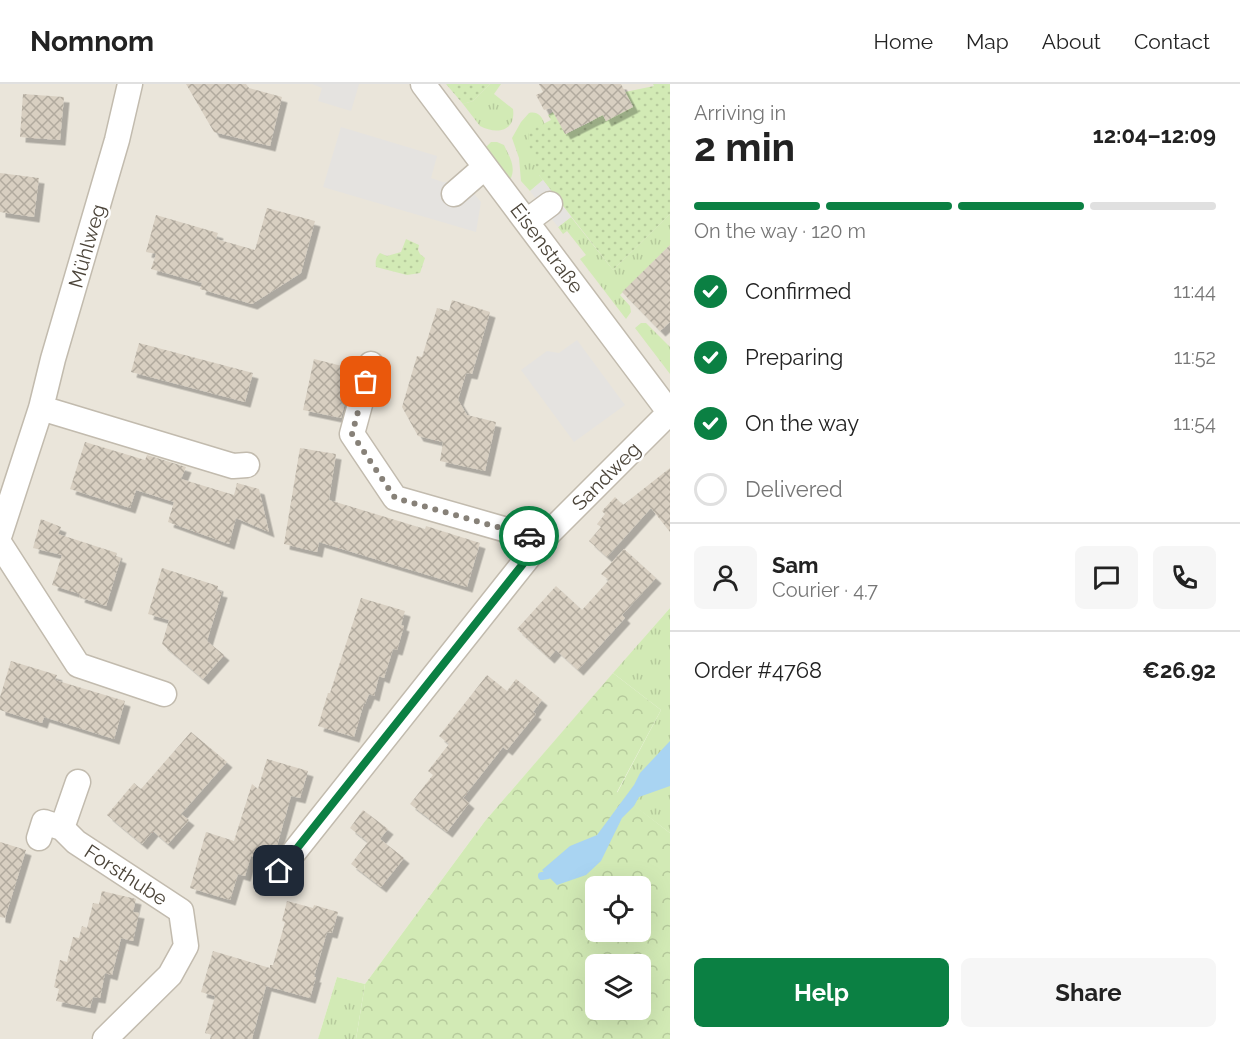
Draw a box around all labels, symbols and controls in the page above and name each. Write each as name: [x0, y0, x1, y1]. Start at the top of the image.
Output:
text: Nomnom: [30, 25, 154, 58]
text: Home: [874, 29, 933, 54]
text: Map: [966, 29, 1009, 54]
text: About: [1042, 29, 1101, 54]
text: Contact: [1134, 29, 1210, 54]
text: Arriving in: [694, 101, 786, 125]
text: 12:04–12:09: [1093, 122, 1216, 148]
text: 2 min: [694, 124, 795, 170]
street label: Eisenstraße: [505, 198, 589, 298]
street label: Mühlweg: [64, 201, 110, 291]
text: On the way · 120 m: [694, 219, 866, 243]
icon: check: [694, 275, 727, 308]
text: Confirmed: [745, 278, 852, 304]
text: 11:44: [1173, 279, 1216, 303]
icon: check: [694, 341, 727, 374]
text: Preparing: [745, 344, 843, 370]
text: 11:52: [1174, 345, 1216, 369]
pin: [340, 356, 391, 407]
icon: bag: [349, 365, 382, 398]
icon: check: [694, 407, 727, 440]
text: On the way: [745, 410, 859, 436]
text: 11:54: [1173, 411, 1216, 435]
street label: Sandweg: [567, 437, 645, 515]
text: Delivered: [745, 476, 843, 502]
courier: [499, 506, 559, 566]
icon: car: [513, 520, 546, 553]
button: person: [694, 546, 757, 609]
button: chat: [1075, 546, 1138, 609]
button: phone: [1153, 546, 1216, 609]
text: Sam: [772, 552, 819, 578]
text: Courier · 4.7: [772, 578, 878, 602]
text: Order #4768: [694, 657, 822, 683]
text: €26.92: [1142, 657, 1216, 683]
street label: Forsthube: [80, 839, 172, 911]
pin: [253, 845, 304, 896]
icon: home: [262, 854, 295, 887]
map controls: [585, 876, 651, 1020]
button: locate: [585, 876, 651, 942]
button: layers: [585, 954, 651, 1020]
button: Help: [694, 958, 949, 1027]
button: Share: [961, 958, 1216, 1027]

